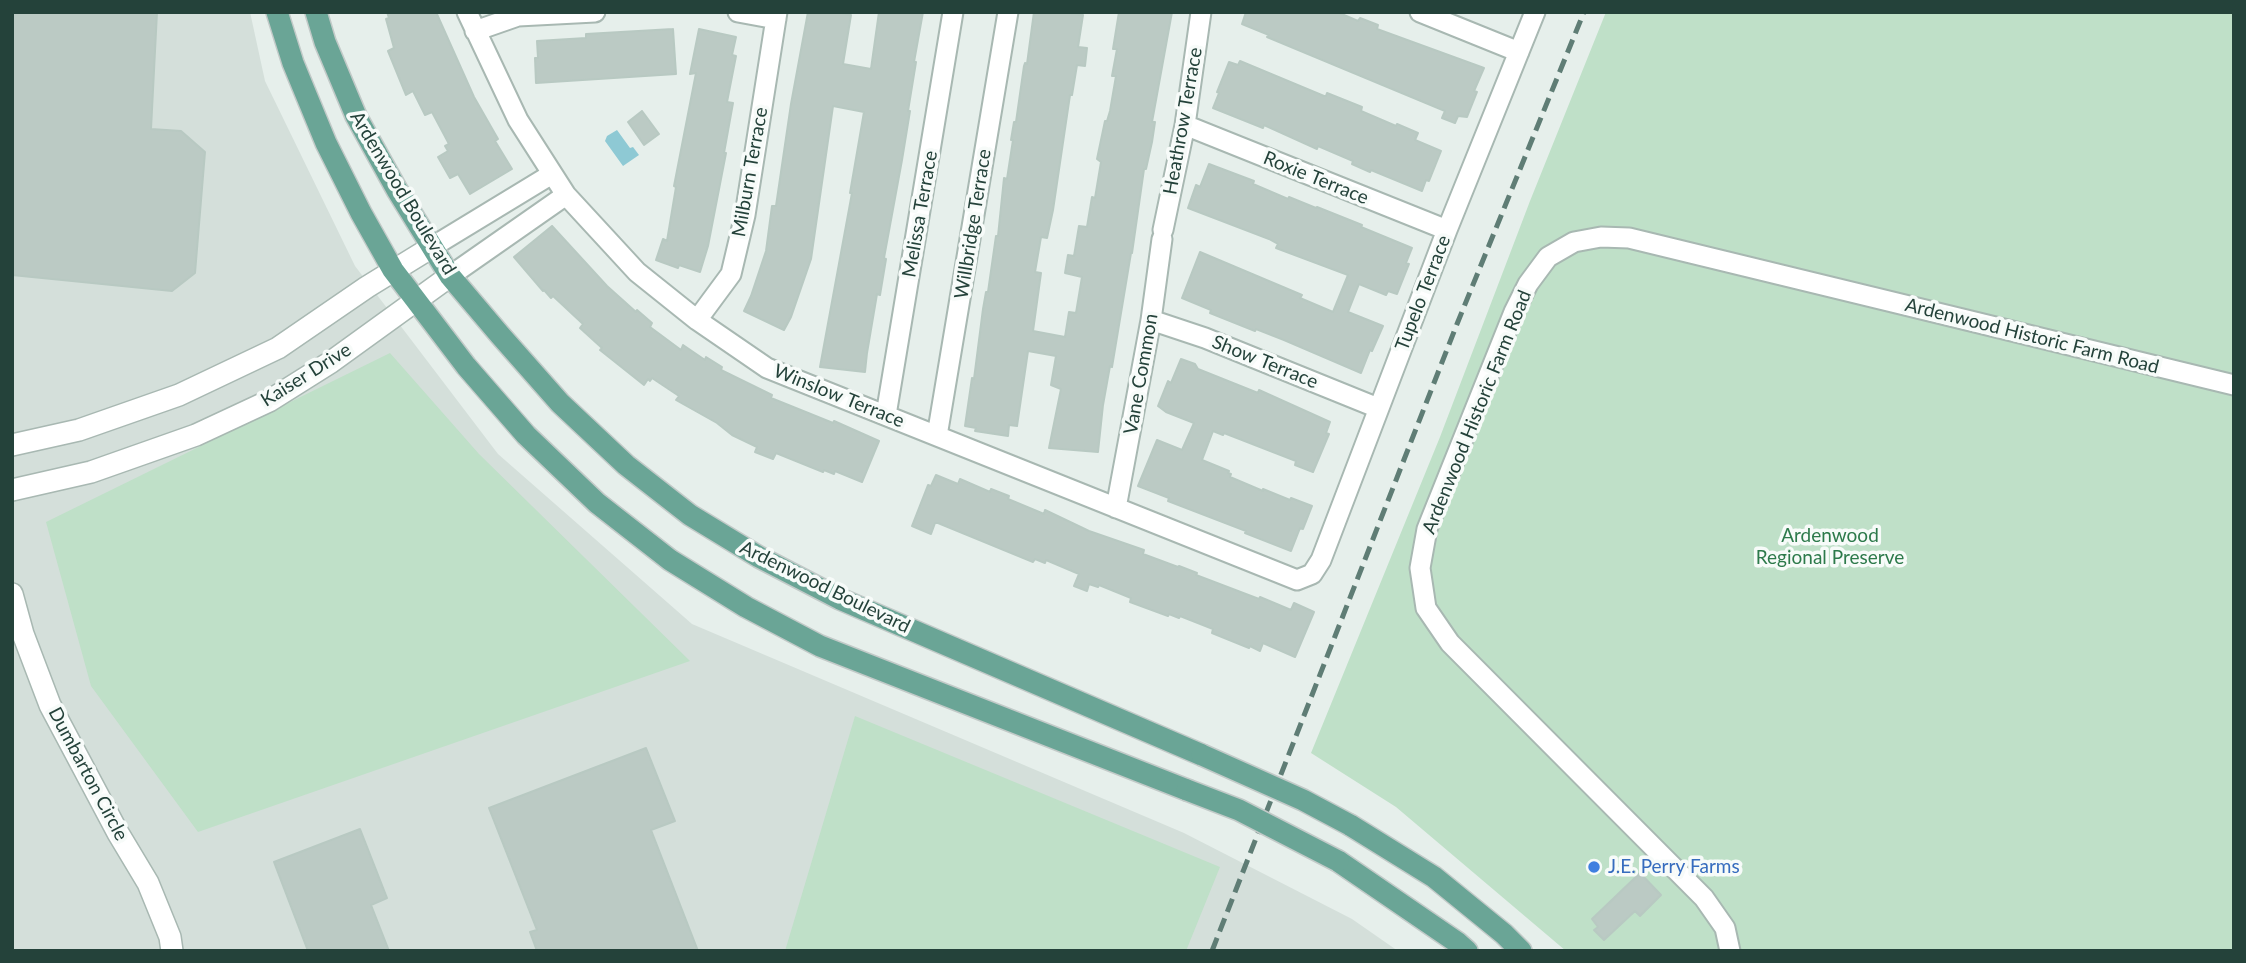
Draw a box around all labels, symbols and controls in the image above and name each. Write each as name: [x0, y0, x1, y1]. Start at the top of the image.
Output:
street label: Heathrow Terrace: [1159, 46, 1207, 196]
street label: Milburn Terrace: [727, 105, 773, 239]
street label: Ardenwood Boulevard: [345, 107, 461, 279]
street label: Willbridge Terrace: [950, 147, 996, 301]
street label: Roxie Terrace: [1260, 147, 1372, 209]
street label: Melissa Terrace: [898, 149, 942, 279]
street label: Tupelo Terrace: [1391, 232, 1455, 354]
street label: Ardenwood Historic Farm Road: [1418, 287, 1536, 537]
street label: Ardenwood Historic Farm Road: [1903, 293, 2161, 379]
street label: Vane Common: [1119, 312, 1163, 436]
street label: Show Terrace: [1209, 330, 1321, 394]
street label: Kaiser Drive: [257, 338, 355, 412]
street label: Winslow Terrace: [770, 359, 908, 433]
park label: Ardenwood Regional Preserve: [1756, 525, 1904, 569]
street label: Ardenwood Boulevard: [736, 536, 914, 638]
street label: Dumbarton Circle: [43, 703, 133, 845]
place label: J.E. Perry Farms: [1608, 856, 1740, 878]
marker: J.E. Perry Farms: [1586, 859, 1602, 875]

